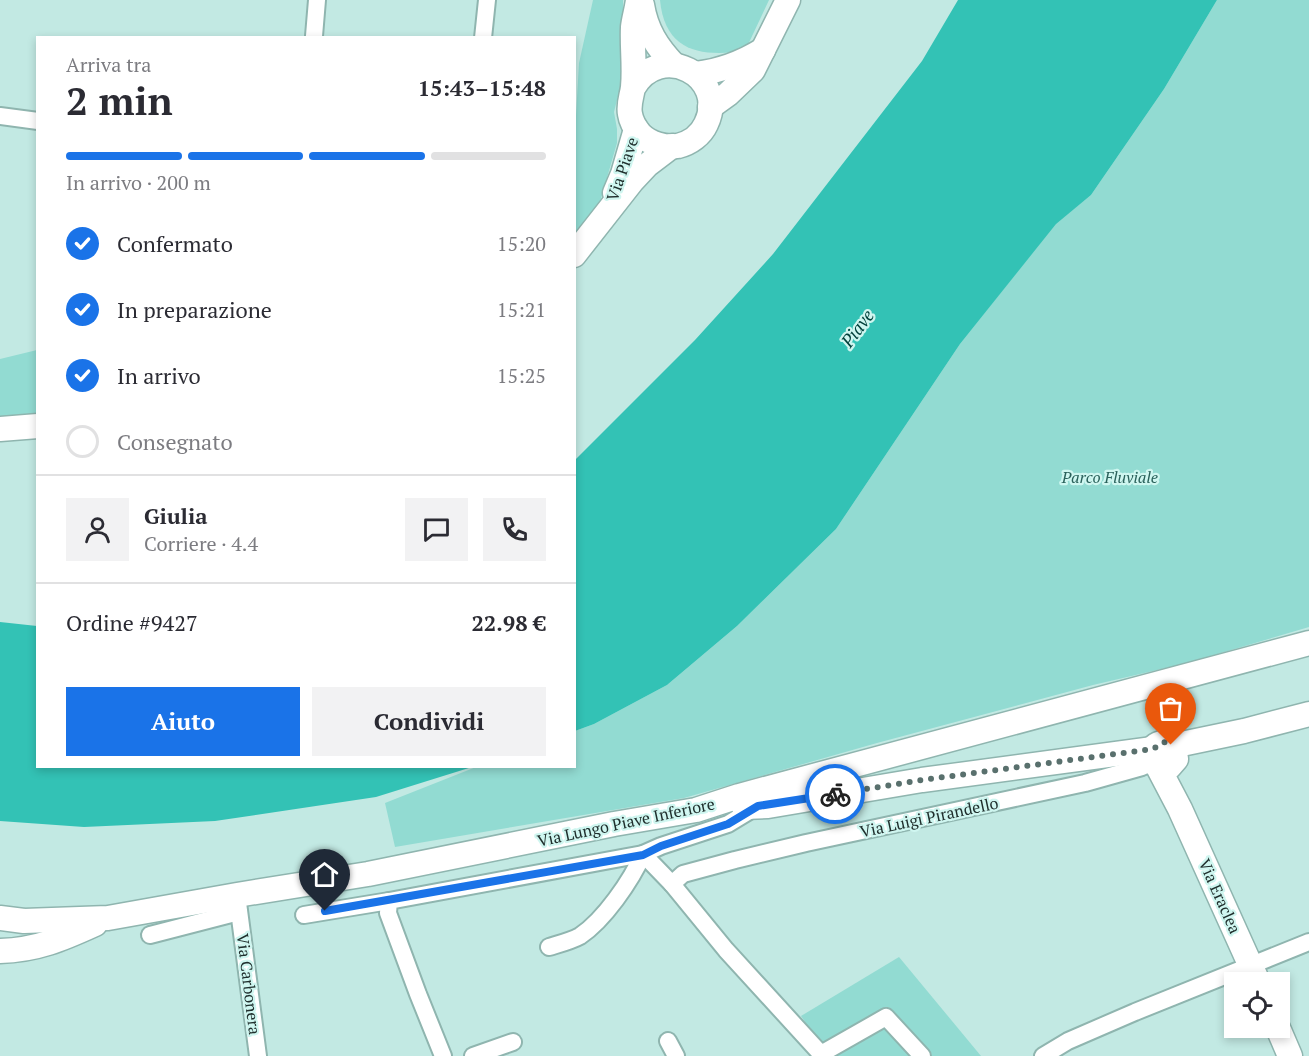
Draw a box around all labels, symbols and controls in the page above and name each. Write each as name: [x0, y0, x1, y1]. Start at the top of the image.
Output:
text: Arriva tra: [66, 51, 151, 78]
text: 15:43–15:48: [418, 73, 546, 102]
text: 2 min: [66, 74, 173, 126]
street label: Via Piave: [601, 134, 643, 204]
text: In arrivo · 200 m: [66, 169, 211, 196]
icon: check: [66, 227, 99, 260]
text: Confermato: [117, 229, 233, 258]
text: 15:20: [497, 230, 546, 257]
icon: check: [66, 293, 99, 326]
text: In preparazione: [117, 295, 272, 324]
text: 15:21: [497, 296, 546, 323]
water label: Piave: [834, 304, 879, 352]
icon: check: [66, 359, 99, 392]
text: In arrivo: [117, 361, 201, 390]
text: 15:25: [497, 362, 546, 389]
text: Consegnato: [117, 427, 233, 456]
park label: Parco Fluviale: [1061, 466, 1158, 488]
button: person: [66, 498, 129, 561]
button: chat: [405, 498, 468, 561]
button: phone: [483, 498, 546, 561]
text: Giulia: [144, 501, 207, 530]
text: Corriere · 4.4: [144, 530, 258, 557]
text: Ordine #9427: [66, 608, 198, 637]
text: 22.98 €: [471, 608, 546, 637]
pin: [1145, 683, 1196, 745]
button: Aiuto: [66, 687, 300, 756]
button: Condividi: [312, 687, 546, 756]
icon: bag: [1154, 692, 1187, 725]
courier: [805, 764, 865, 824]
icon: bike: [819, 778, 852, 811]
street label: Via Lungo Piave Inferiore: [535, 792, 717, 852]
street label: Via Luigi Pirandello: [858, 792, 1000, 842]
pin: [299, 849, 350, 911]
street label: Via Eraclea: [1194, 855, 1246, 937]
icon: home: [308, 858, 341, 891]
street label: Via Carbonera: [232, 932, 266, 1036]
map controls: [1224, 972, 1290, 1038]
button: locate: [1224, 972, 1290, 1038]

